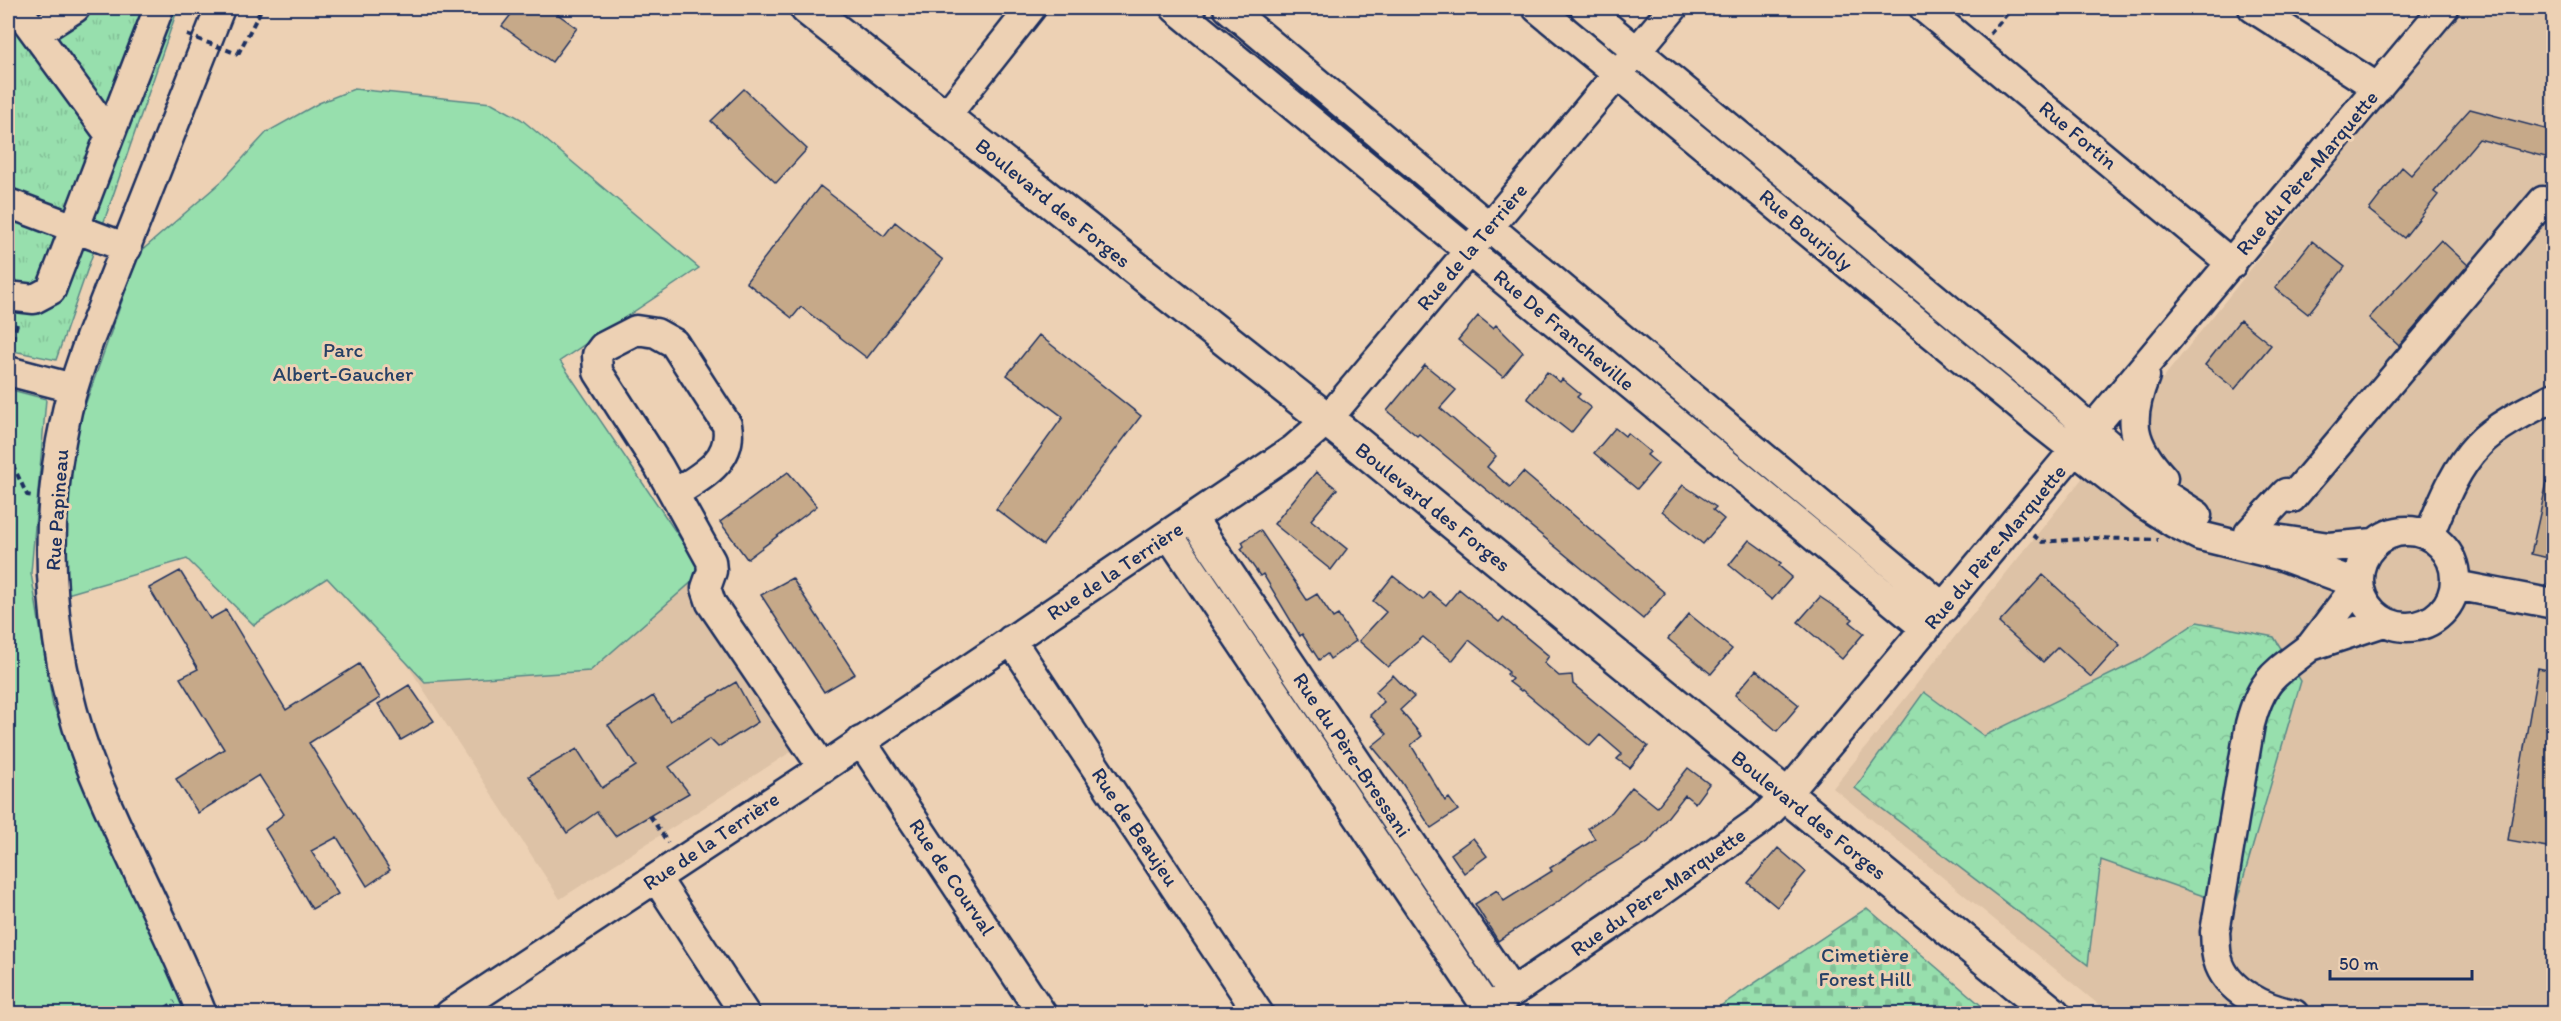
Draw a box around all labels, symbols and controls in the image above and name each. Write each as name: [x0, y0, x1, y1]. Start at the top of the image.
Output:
street label: Rue du Père-Marquette: [2230, 85, 2383, 260]
street label: Rue Fortin: [2034, 95, 2122, 174]
street label: Boulevard des Forges: [971, 132, 1136, 273]
street label: Rue de la Terrière: [1411, 178, 1532, 316]
street label: Rue Bourjoly: [1754, 183, 1858, 276]
street label: Rue De Francheville: [1489, 263, 1640, 396]
park label: Parc Albert-Gaucher: [273, 337, 414, 386]
street label: Boulevard des Forges: [1351, 436, 1516, 577]
street label: Rue Papineau: [40, 448, 73, 572]
street label: Rue du Père-Marquette: [1918, 459, 2071, 634]
street label: Rue de la Terrière: [1042, 516, 1188, 625]
street label: Rue du Père-Bressani: [1288, 668, 1417, 842]
street label: Boulevard des Forges: [1727, 744, 1892, 885]
street label: Rue de Beaujeu: [1087, 763, 1184, 891]
street label: Rue de la Terrière: [638, 786, 784, 895]
street label: Rue de Courval: [904, 814, 1001, 940]
street label: Rue du Père-Marquette: [1565, 822, 1750, 961]
park label: Cimetière Forest Hill: [1819, 942, 1911, 991]
scale bar: [2330, 943, 2472, 981]
text: 50 m: [2339, 953, 2379, 975]

